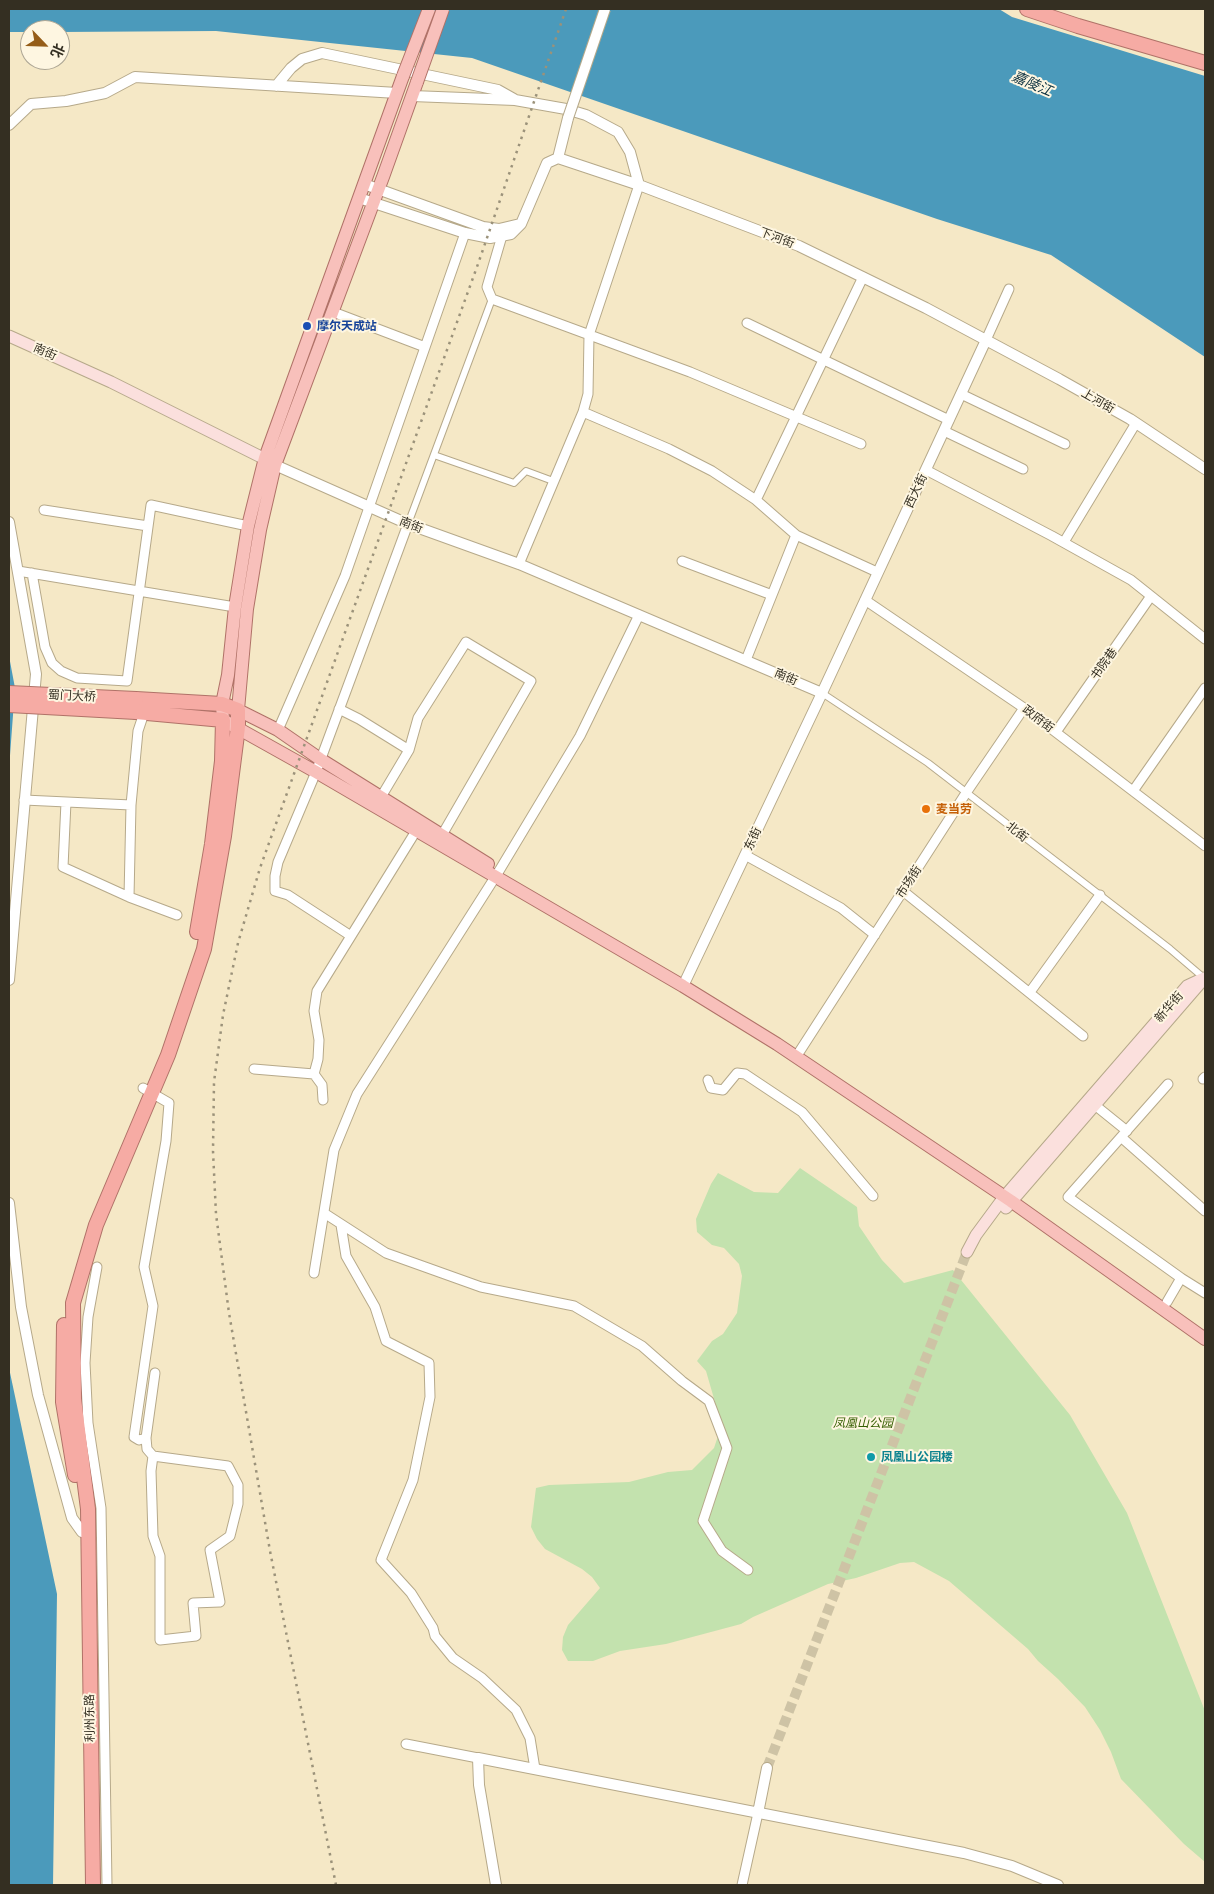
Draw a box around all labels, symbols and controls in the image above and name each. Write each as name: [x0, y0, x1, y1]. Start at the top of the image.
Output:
north arrow: [20, 20, 70, 70]
text: 北: [48, 41, 68, 60]
water label: 嘉陵江: [1009, 68, 1055, 100]
street label: 下河街: [758, 225, 796, 251]
place label: 摩尔天成站: [317, 319, 377, 333]
marker: 摩尔天成站: [301, 320, 313, 332]
street label: 南街: [31, 341, 59, 363]
street label: 上河街: [1079, 386, 1117, 416]
street label: 西大街: [902, 472, 930, 510]
street label: 南街: [397, 514, 425, 536]
street label: 书院巷: [1088, 645, 1120, 683]
street label: 南街: [772, 666, 800, 688]
street label: 蜀门大桥: [48, 688, 96, 704]
street label: 政府街: [1019, 702, 1057, 736]
place label: 麦当劳: [936, 802, 972, 816]
marker: 麦当劳: [920, 803, 932, 815]
street label: 北街: [1003, 819, 1031, 845]
street label: 东街: [741, 825, 765, 853]
street label: 市场街: [893, 863, 925, 901]
street label: 新华街: [1152, 989, 1186, 1025]
park label: 凤凰山公园: [833, 1416, 893, 1430]
place label: 凤凰山公园楼: [881, 1450, 953, 1464]
marker: 凤凰山公园楼: [865, 1451, 877, 1463]
street label: 利州东路: [82, 1694, 98, 1742]

